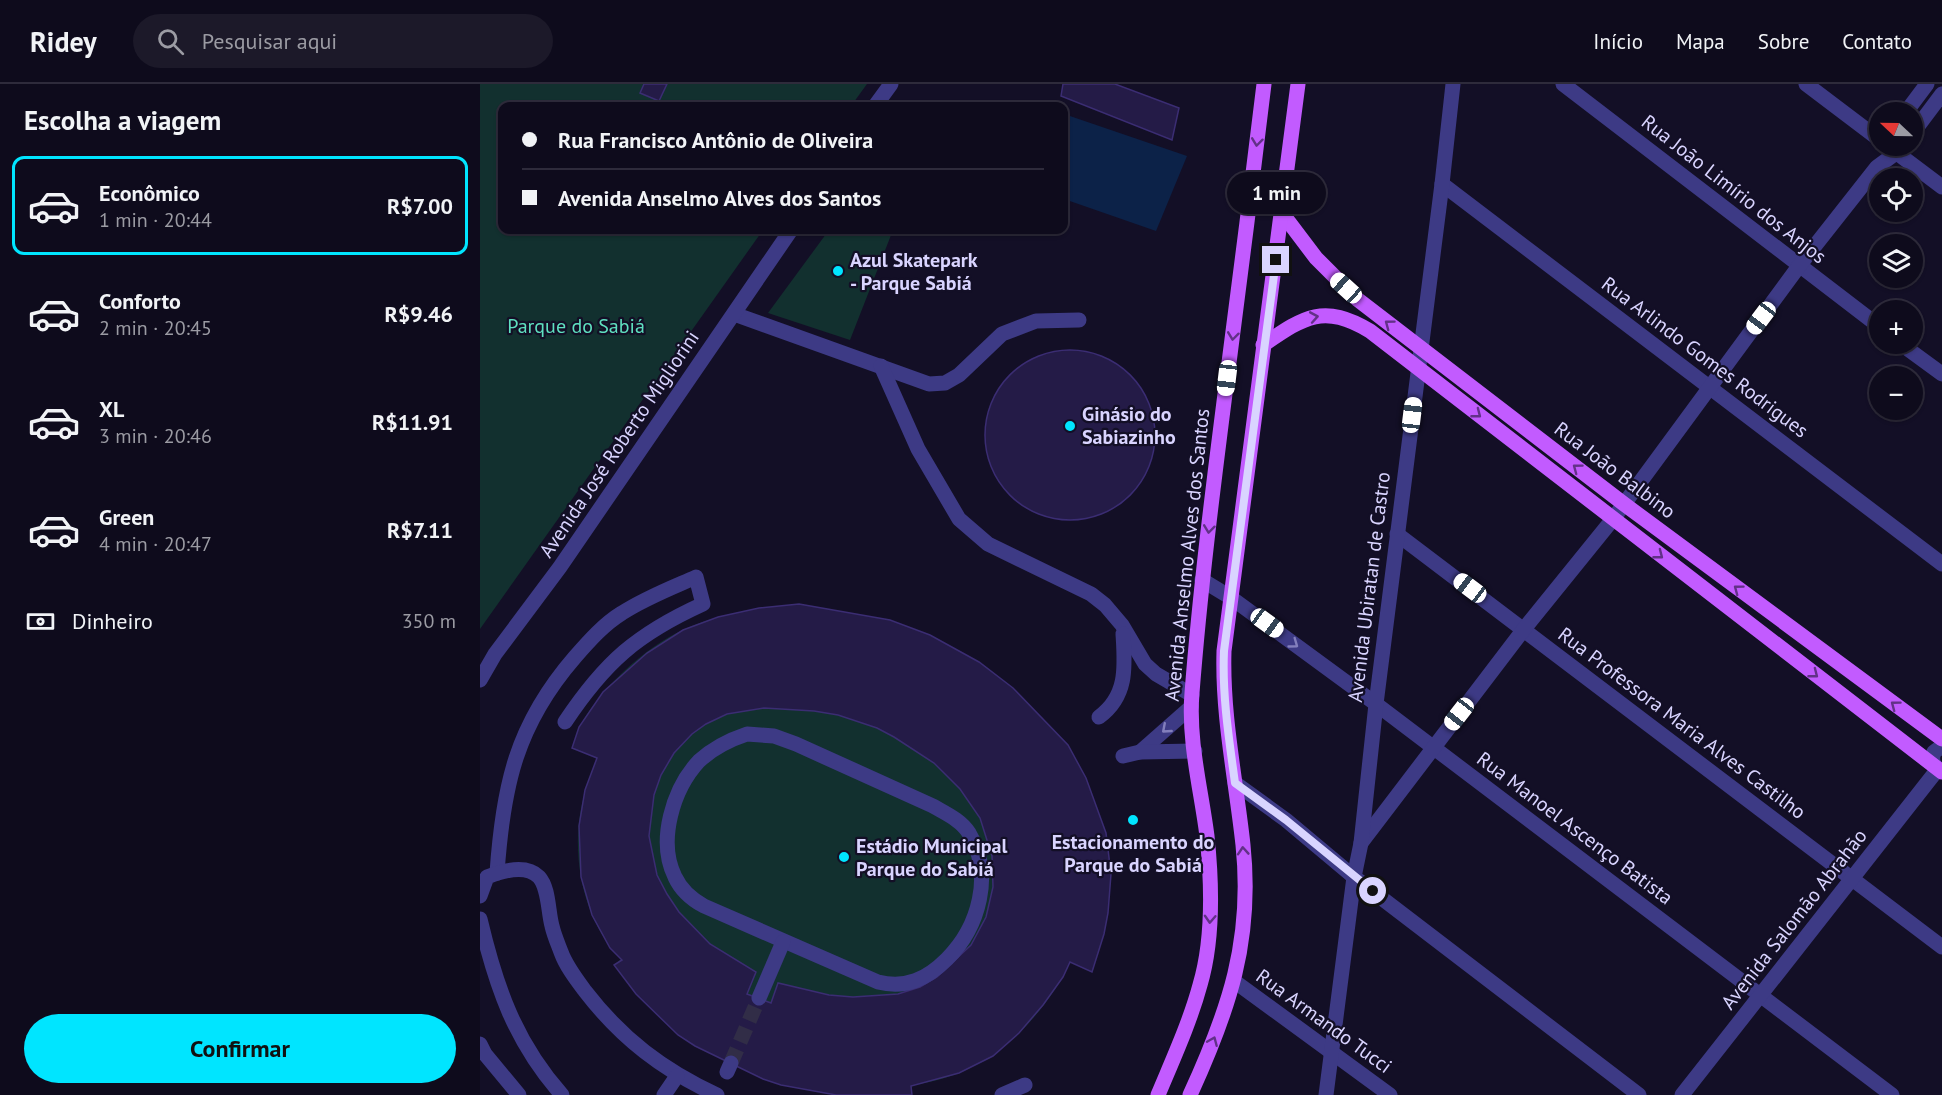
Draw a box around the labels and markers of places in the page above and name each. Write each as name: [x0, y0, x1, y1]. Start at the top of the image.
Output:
place label: Azul Skatepark - Parque Sabiá: [850, 247, 978, 296]
marker: Azul Skatepark - Parque Sabiá: [831, 264, 845, 278]
place label: Ginásio do Sabiazinho: [1082, 401, 1176, 450]
marker: Ginásio do Sabiazinho: [1063, 419, 1077, 433]
marker: Estacionamento do Parque do Sabiá: [1126, 813, 1140, 827]
place label: Estacionamento do Parque do Sabiá: [1052, 829, 1215, 878]
place label: Estádio Municipal Parque do Sabiá: [856, 833, 1008, 882]
marker: Estádio Municipal Parque do Sabiá: [837, 850, 851, 864]

